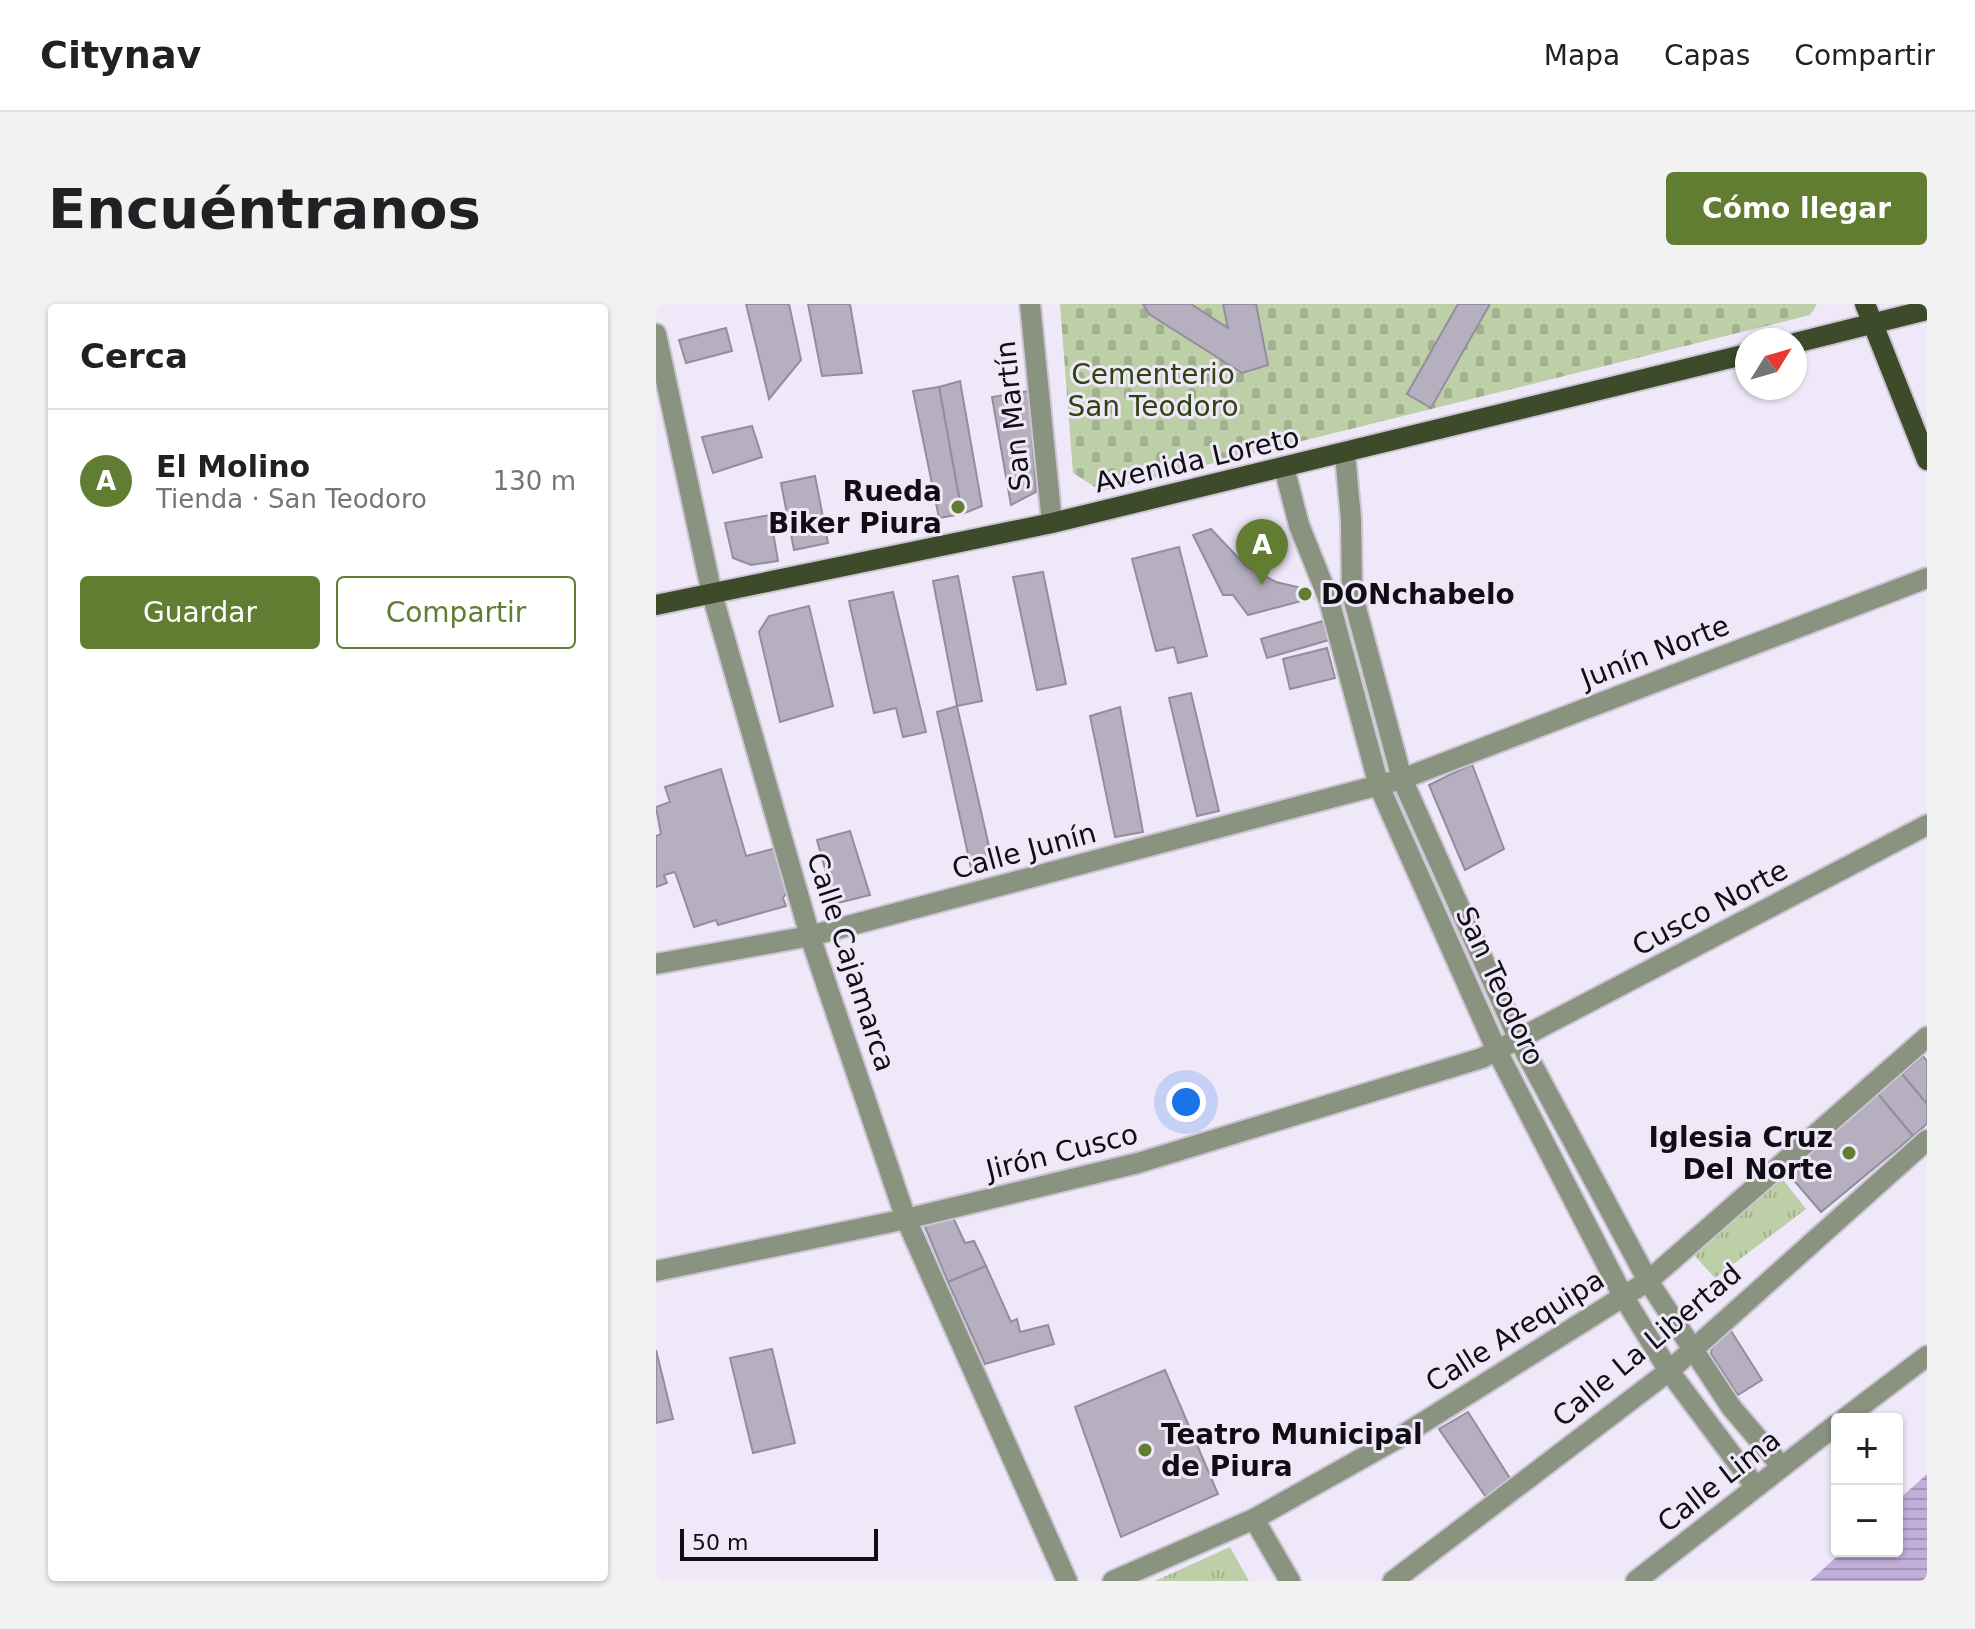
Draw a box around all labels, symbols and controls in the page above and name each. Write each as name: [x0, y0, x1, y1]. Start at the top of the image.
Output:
text: Citynav: [40, 33, 201, 77]
text: Mapa: [1544, 39, 1620, 72]
text: Capas: [1664, 39, 1750, 72]
text: Compartir: [1794, 39, 1935, 72]
button: Cómo llegar: [1666, 172, 1927, 245]
text: Encuéntranos: [48, 176, 481, 241]
north arrow: [1735, 328, 1807, 400]
text: Cerca: [80, 336, 188, 376]
street label: San Martín: [989, 339, 1037, 493]
park label: Cementerio San Teodoro: [1067, 358, 1239, 423]
street label: Avenida Loreto: [1091, 420, 1303, 500]
text: El Molino: [156, 449, 310, 484]
text: A: [96, 466, 116, 496]
text: 130 m: [493, 466, 576, 496]
place label: Rueda Biker Piura: [768, 475, 942, 540]
text: Tienda · San Teodoro: [156, 484, 427, 514]
marker: Rueda Biker Piura: [949, 498, 967, 516]
pin: A: [1236, 519, 1288, 585]
button: Guardar: [80, 576, 320, 649]
button: Compartir: [336, 576, 576, 649]
place label: DONchabelo: [1321, 578, 1515, 611]
marker: DONchabelo: [1296, 585, 1314, 603]
street label: Junín Norte: [1574, 609, 1734, 696]
street label: Calle Junín: [948, 816, 1100, 886]
street label: Calle Cajamarca: [800, 849, 902, 1075]
street label: Cusco Norte: [1627, 853, 1793, 963]
street label: San Teodoro: [1449, 901, 1551, 1071]
your location: [1166, 1082, 1206, 1122]
street label: Jirón Cusco: [981, 1117, 1141, 1187]
place label: Iglesia Cruz Del Norte: [1648, 1121, 1833, 1186]
marker: Iglesia Cruz Del Norte: [1840, 1144, 1858, 1162]
street label: Calle La Libertad: [1546, 1257, 1748, 1433]
street label: Calle Arequipa: [1420, 1263, 1610, 1399]
map controls: [1831, 1413, 1903, 1557]
button: +: [1831, 1413, 1903, 1485]
place label: Teatro Municipal de Piura: [1161, 1418, 1423, 1483]
street label: Calle Lima: [1651, 1423, 1787, 1539]
marker: Teatro Municipal de Piura: [1136, 1441, 1154, 1459]
button: −: [1831, 1485, 1903, 1557]
scale bar: [680, 1525, 878, 1561]
text: 50 m: [692, 1530, 748, 1555]

